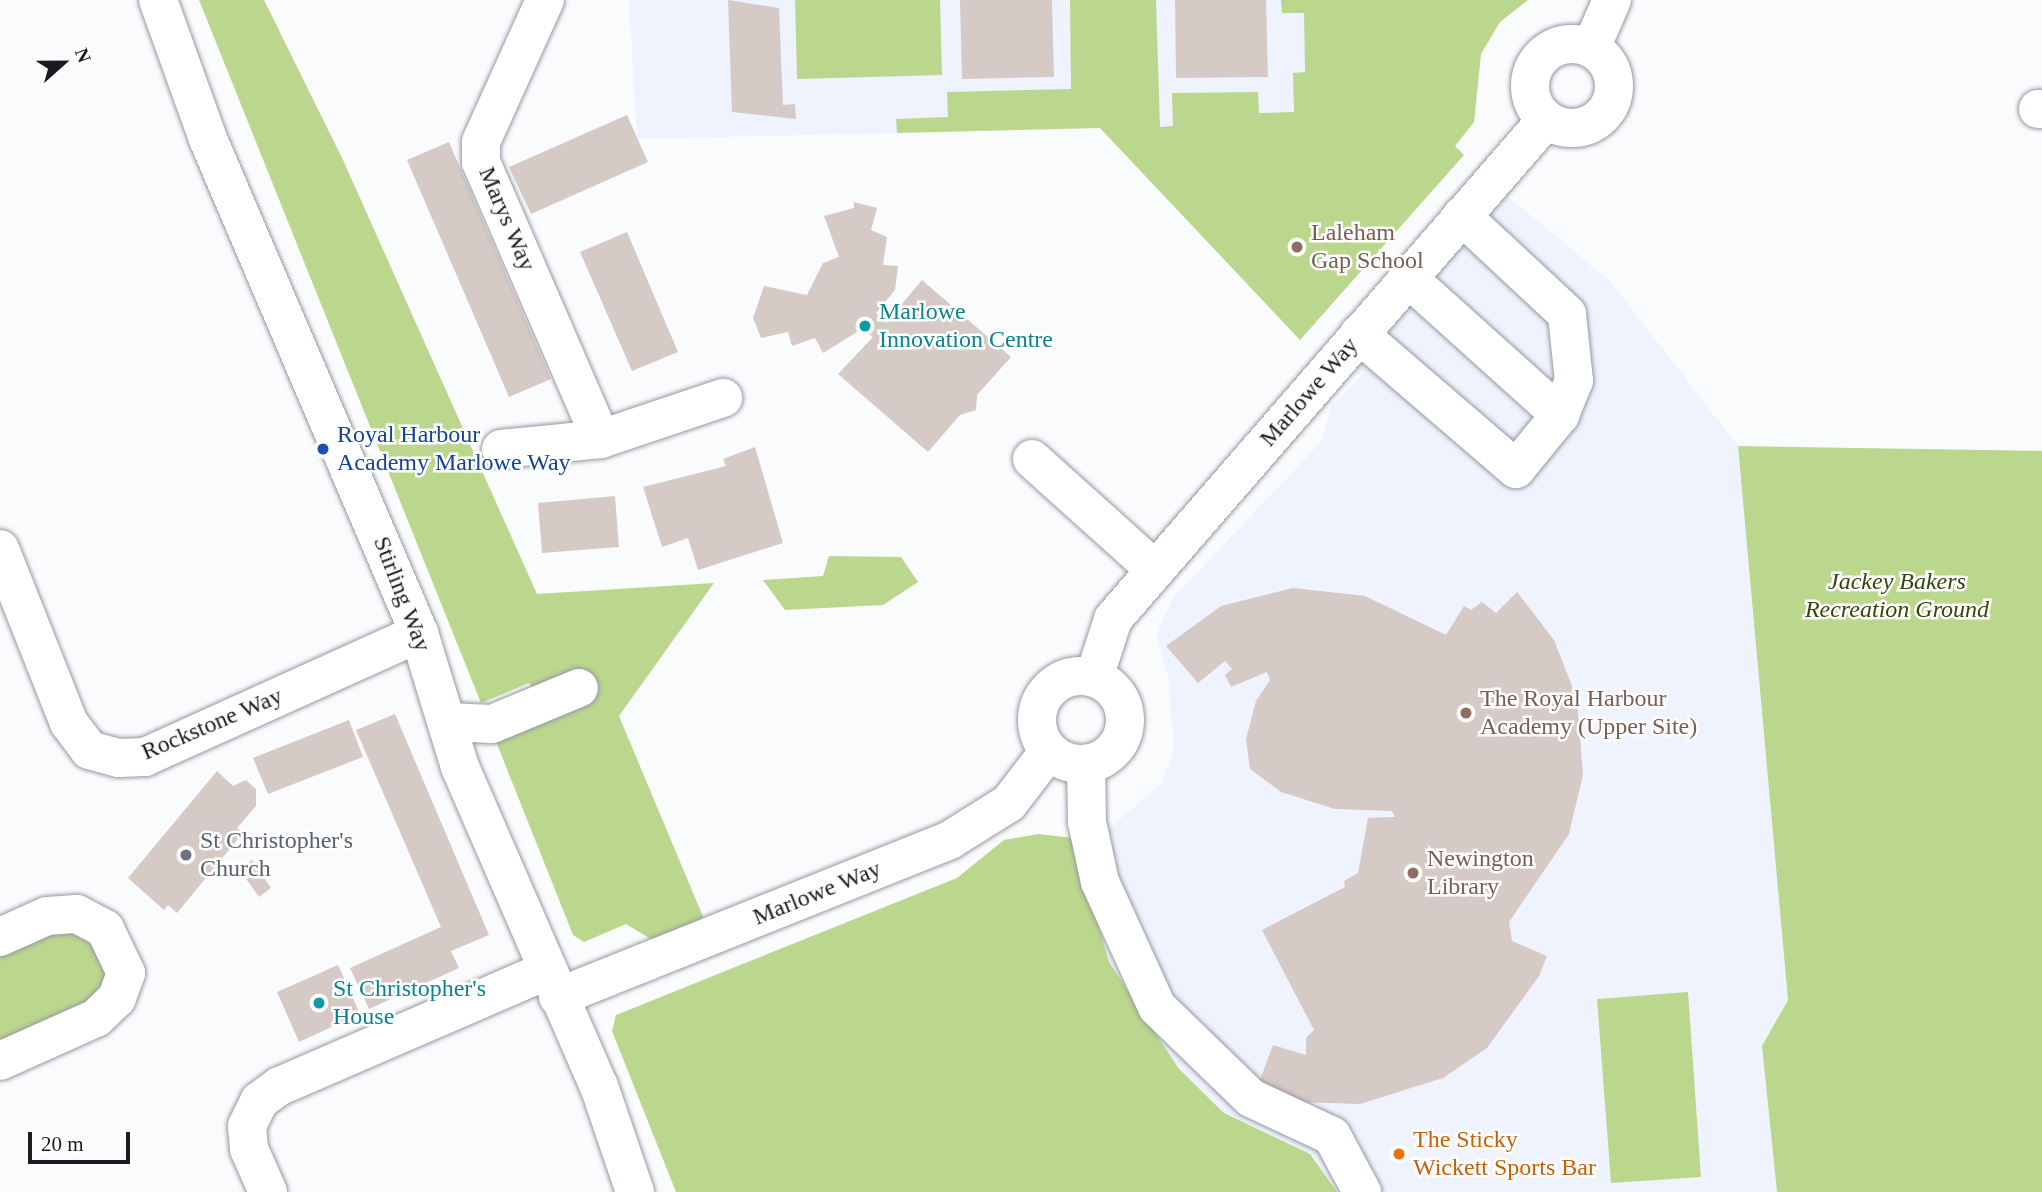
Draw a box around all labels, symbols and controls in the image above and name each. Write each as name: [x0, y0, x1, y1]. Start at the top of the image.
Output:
north arrow: [28, 28, 98, 98]
text: N: [71, 45, 95, 65]
street label: Marys Way: [472, 162, 542, 276]
place label: Laleham Gap School: [1311, 219, 1424, 275]
marker: Laleham Gap School: [1289, 239, 1305, 255]
place label: Marlowe Innovation Centre: [879, 298, 1053, 354]
marker: Marlowe Innovation Centre: [857, 318, 873, 334]
street label: Marlowe Way: [1254, 331, 1364, 453]
place label: Royal Harbour Academy Marlowe Way: [337, 421, 571, 477]
marker: Royal Harbour Academy Marlowe Way: [315, 441, 331, 457]
street label: Stirling Way: [367, 532, 437, 656]
park label: Jackey Bakers Recreation Ground: [1805, 568, 1989, 624]
street label: Rockstone Way: [137, 681, 287, 767]
place label: The Royal Harbour Academy (Upper Site): [1480, 685, 1697, 741]
marker: The Royal Harbour Academy (Upper Site): [1458, 705, 1474, 721]
place label: St Christopher's Church: [200, 827, 353, 883]
place label: Newington Library: [1427, 845, 1534, 901]
marker: St Christopher's Church: [178, 847, 194, 863]
street label: Marlowe Way: [749, 854, 885, 932]
marker: Newington Library: [1405, 865, 1421, 881]
place label: St Christopher's House: [333, 975, 486, 1031]
marker: St Christopher's House: [311, 995, 327, 1011]
scale bar: [32, 1118, 133, 1162]
place label: The Sticky Wickett Sports Bar: [1413, 1126, 1596, 1182]
text: 20 m: [41, 1132, 84, 1156]
marker: The Sticky Wickett Sports Bar: [1391, 1146, 1407, 1162]

